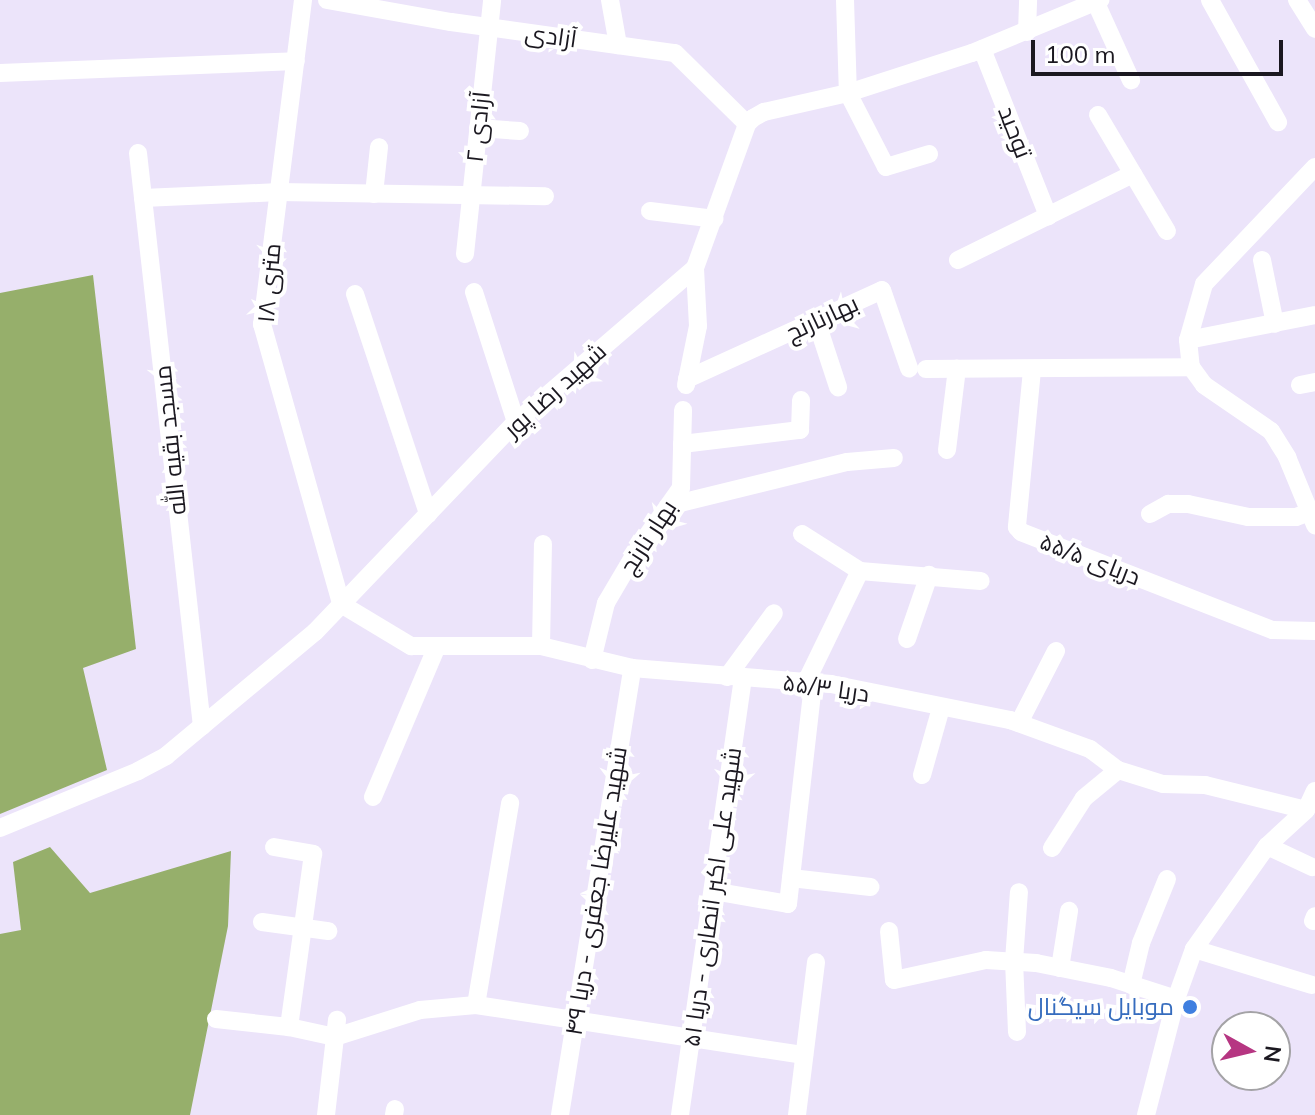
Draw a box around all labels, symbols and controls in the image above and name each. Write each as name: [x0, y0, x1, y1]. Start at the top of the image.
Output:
street label: آزادی: [523, 18, 579, 54]
scale bar: [1035, 24, 1287, 74]
text: 100 m: [1045, 39, 1116, 69]
street label: آزادی ۲: [460, 90, 496, 164]
street label: توحید: [992, 102, 1038, 162]
street label: ۱۸ متری: [251, 242, 287, 324]
street label: بهارنارنج: [781, 289, 863, 347]
street label: شهید رضا پور: [498, 337, 612, 443]
street label: مسجد بقیه الله: [148, 364, 192, 516]
street label: بهار نارنج: [613, 494, 683, 580]
street label: دریای ۵۵/۵: [1036, 527, 1144, 591]
street label: دریا ۵۵/۳: [781, 668, 871, 708]
street label: شهید علیرضا جعفری - دریا ۴۹: [559, 744, 633, 1038]
street label: شهید علی اکبر انصاری - دریا ۵۱: [677, 745, 747, 1049]
place label: موبایل سیگنال: [1028, 993, 1174, 1021]
marker: موبایل سیگنال: [1181, 998, 1199, 1016]
north arrow: [1211, 1011, 1291, 1091]
text: N: [1258, 1044, 1288, 1064]

